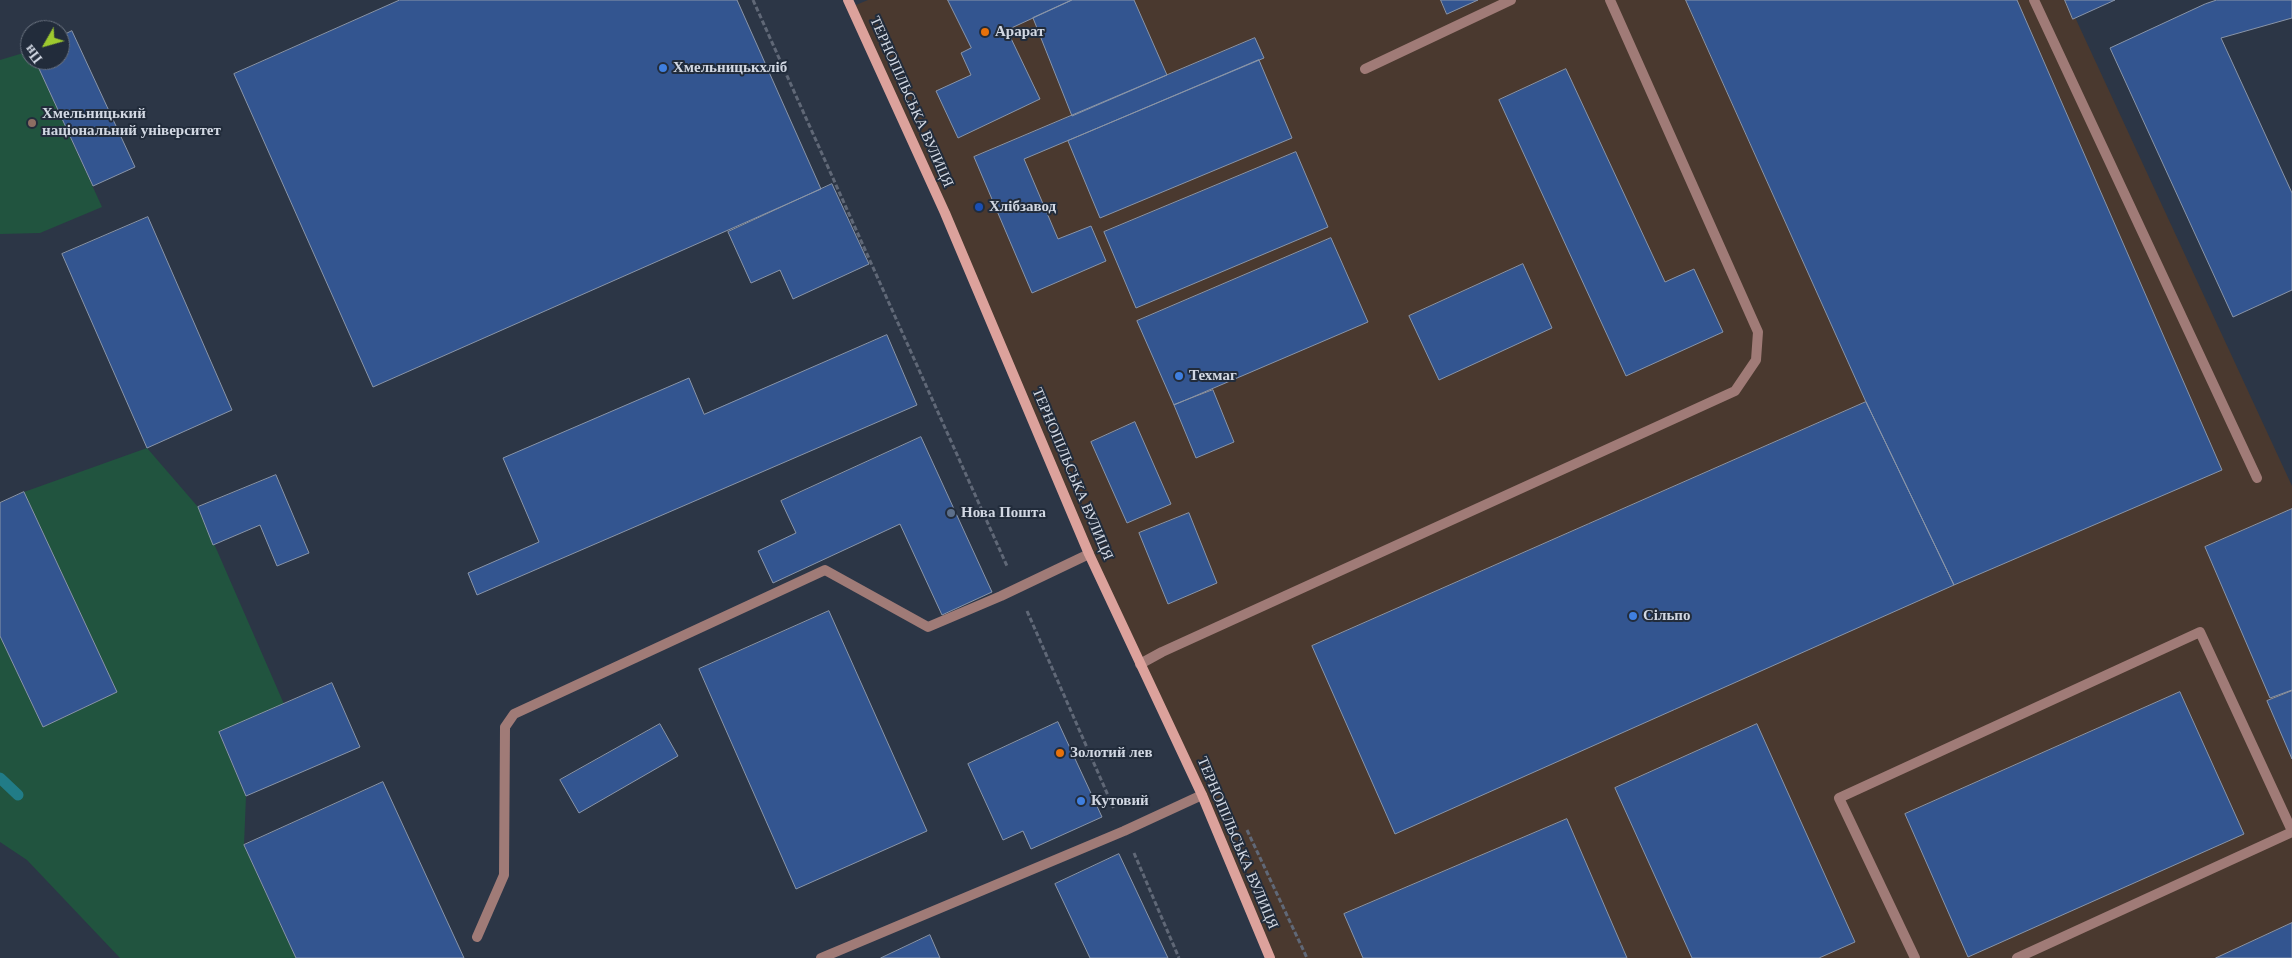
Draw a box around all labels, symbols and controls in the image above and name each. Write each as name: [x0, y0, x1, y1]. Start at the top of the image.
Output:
street label: ТЕРНОПІЛЬСЬКА ВУЛИЦЯ: [865, 14, 957, 190]
north arrow: [20, 20, 70, 70]
place label: Арарат: [995, 23, 1044, 41]
marker: Арарат: [979, 26, 991, 38]
text: Пн: [22, 42, 45, 66]
place label: Хмельницькхліб: [673, 59, 787, 77]
marker: Хмельницькхліб: [657, 62, 669, 74]
place label: Хмельницький національний університет: [42, 105, 221, 140]
marker: Хмельницький національний університет: [26, 117, 38, 129]
place label: Хлібзавод: [989, 198, 1056, 216]
marker: Хлібзавод: [973, 201, 985, 213]
place label: Техмаг: [1189, 367, 1237, 385]
marker: Техмаг: [1173, 370, 1185, 382]
street label: ТЕРНОПІЛЬСЬКА ВУЛИЦЯ: [1028, 385, 1116, 563]
place label: Нова Пошта: [961, 504, 1046, 522]
marker: Нова Пошта: [945, 507, 957, 519]
place label: Сільпо: [1643, 607, 1690, 625]
marker: Сільпо: [1627, 610, 1639, 622]
place label: Золотий лев: [1070, 744, 1153, 762]
marker: Золотий лев: [1054, 747, 1066, 759]
street label: ТЕРНОПІЛЬСЬКА ВУЛИЦЯ: [1193, 754, 1281, 932]
place label: Кутовий: [1091, 792, 1149, 810]
marker: Кутовий: [1075, 795, 1087, 807]

